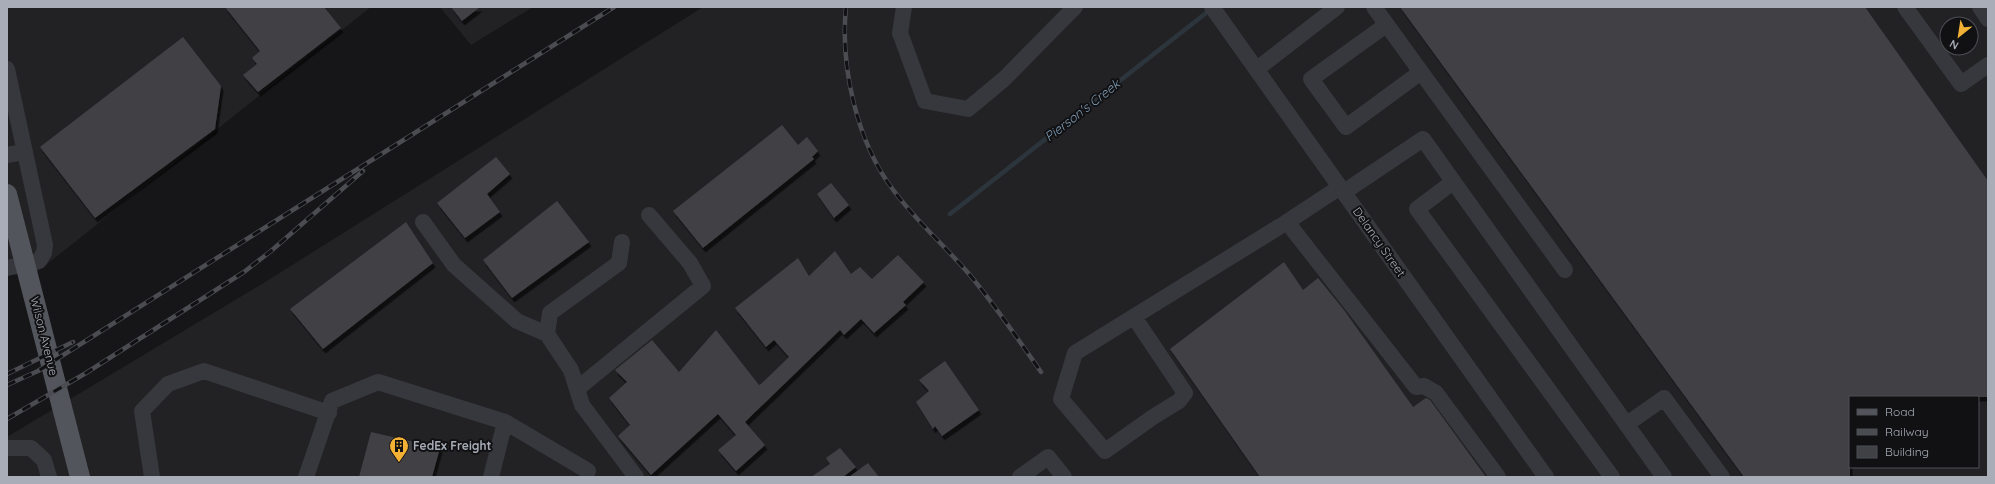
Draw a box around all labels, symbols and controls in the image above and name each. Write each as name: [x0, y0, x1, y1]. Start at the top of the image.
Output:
north arrow: [1939, 16, 1979, 56]
text: N: [1947, 37, 1961, 53]
water label: Pierson's Creek: [1041, 75, 1124, 144]
street label: Delancy Street: [1350, 204, 1409, 279]
street label: Wilson Avenue: [27, 295, 62, 377]
legend: [1849, 396, 1979, 468]
text: Road: [1885, 404, 1915, 419]
text: Railway: [1885, 424, 1929, 439]
building icon: FedEx Freight: [388, 435, 410, 463]
place label: FedEx Freight: [413, 438, 491, 453]
text: Building: [1885, 444, 1929, 459]

